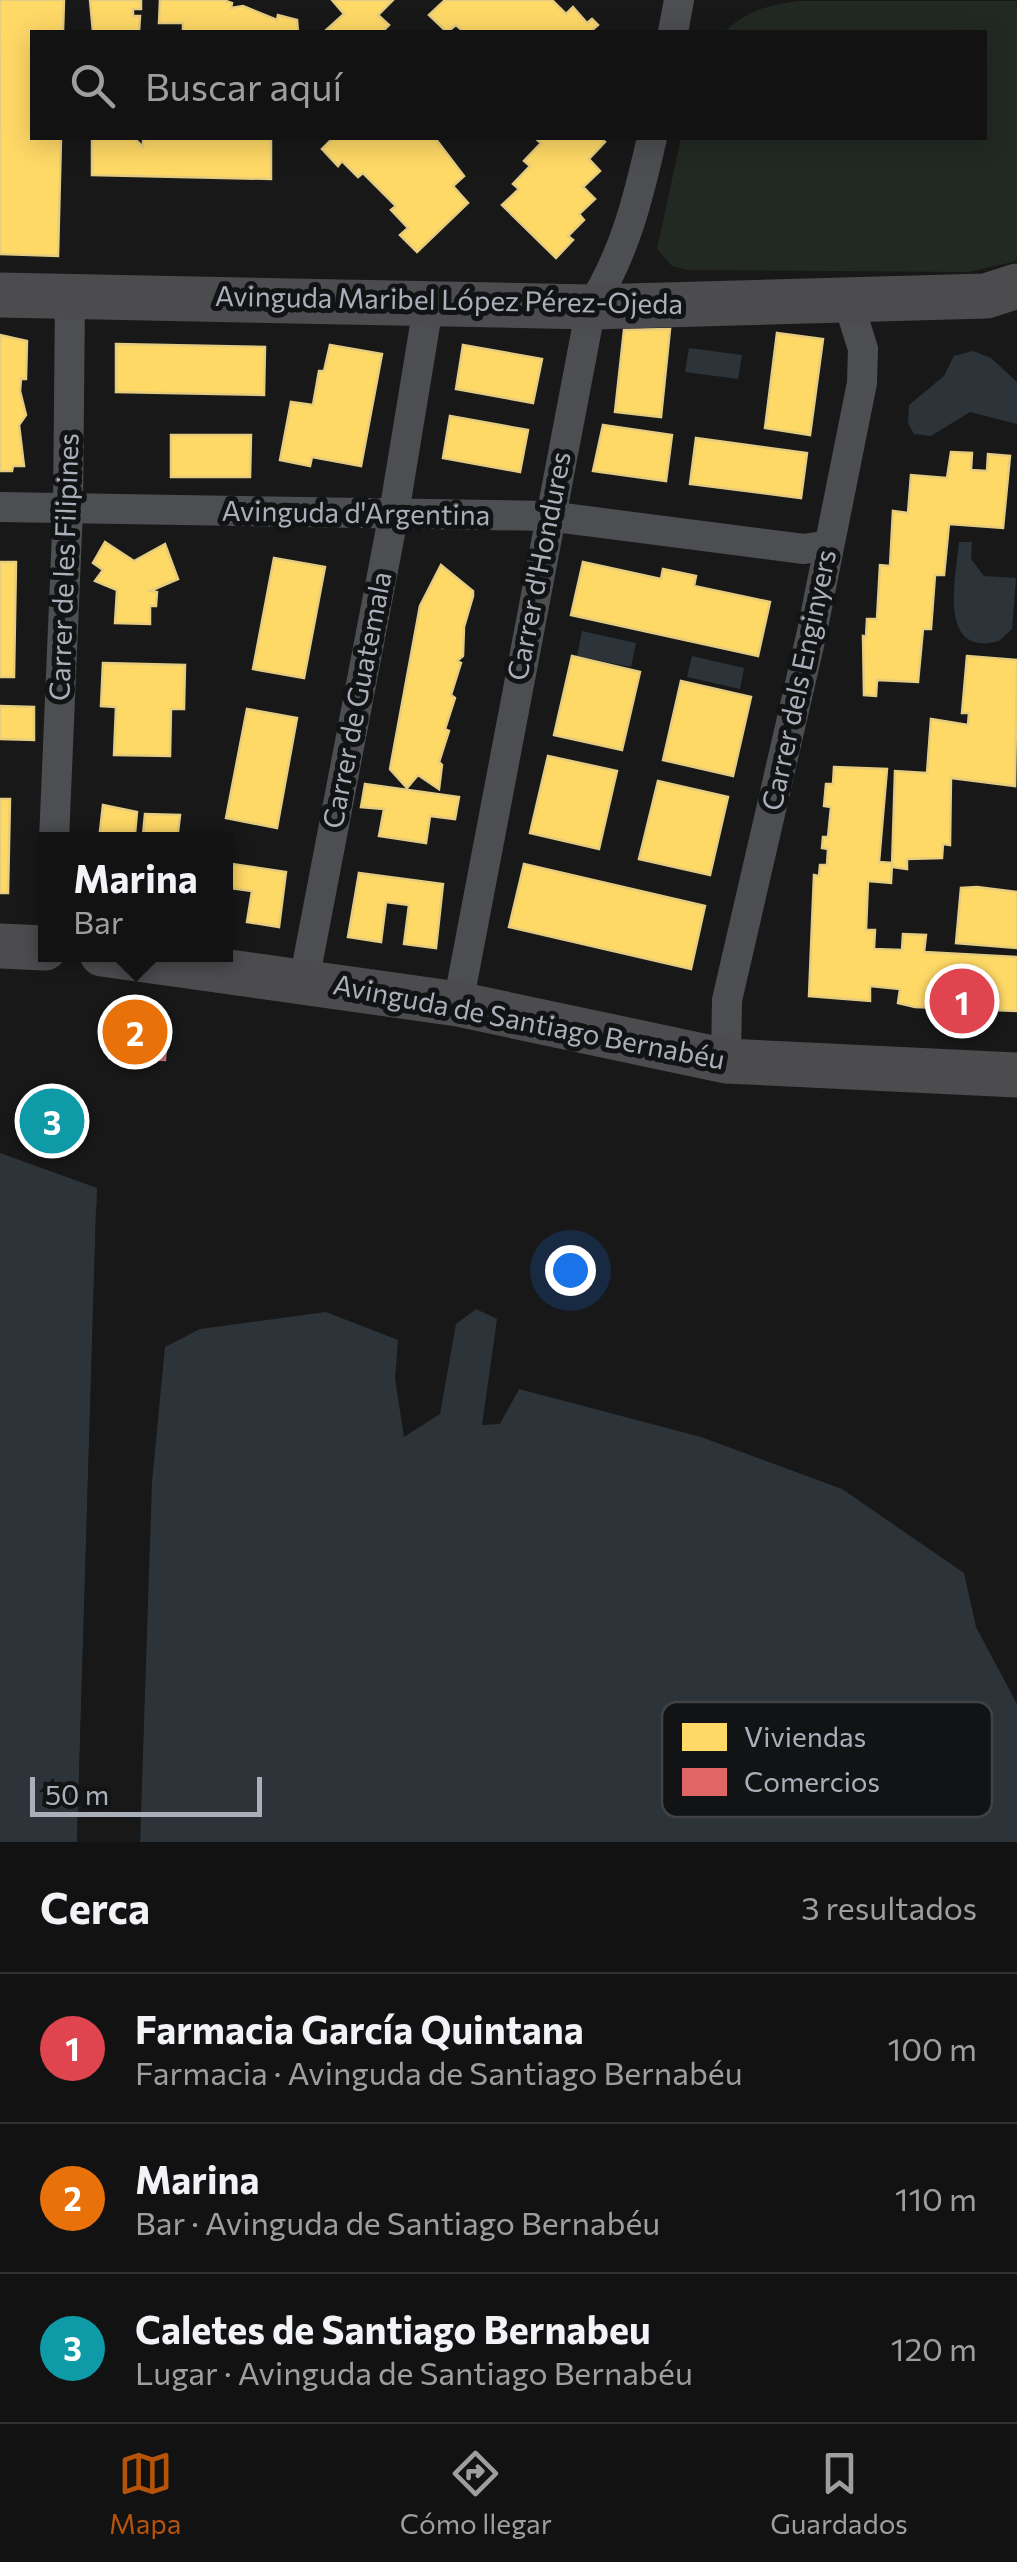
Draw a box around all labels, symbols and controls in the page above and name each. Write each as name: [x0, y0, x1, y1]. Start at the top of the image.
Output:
search box: [30, 30, 987, 140]
icon: search: [65, 58, 120, 113]
text: Buscar aquí: [145, 62, 342, 109]
street label: Avinguda Maribel López Pérez-Ojeda: [215, 278, 683, 320]
street label: Carrer de les Filipines: [41, 432, 85, 702]
street label: Carrer d'Hondures: [499, 448, 577, 683]
street label: Avinguda d'Argentina: [221, 493, 491, 531]
street label: Carrer dels Enginyers: [754, 546, 842, 813]
street label: Carrer de Guatemala: [314, 568, 398, 831]
popup: [38, 832, 233, 962]
text: Marina: [73, 854, 198, 901]
text: Bar: [73, 901, 123, 941]
pin: 1: [930, 964, 994, 1038]
street label: Avinguda de Santiago Bernabéu: [330, 966, 728, 1076]
pin: 2: [102, 994, 168, 1070]
pin: 3: [20, 1084, 84, 1158]
your location: [545, 1245, 596, 1296]
legend: [662, 1702, 992, 1817]
text: Viviendas: [744, 1719, 866, 1753]
text: Comercios: [744, 1764, 880, 1798]
scale bar: [30, 1772, 262, 1816]
text: 50 m: [45, 1777, 109, 1811]
text: Cerca: [40, 1881, 150, 1933]
text: 3 resultados: [801, 1887, 977, 1927]
text: Farmacia García Quintana: [135, 2005, 584, 2052]
text: 1: [65, 2028, 80, 2068]
text: 100 m: [888, 2028, 977, 2068]
text: Farmacia · Avinguda de Santiago Bernabéu: [135, 2052, 743, 2092]
text: Marina: [135, 2155, 260, 2202]
text: 2: [63, 2178, 82, 2218]
text: 110 m: [895, 2178, 977, 2218]
text: Bar · Avinguda de Santiago Bernabéu: [135, 2202, 660, 2242]
text: Caletes de Santiago Bernabeu: [135, 2305, 651, 2352]
text: 3: [63, 2328, 82, 2368]
text: 120 m: [891, 2328, 977, 2368]
text: Lugar · Avinguda de Santiago Bernabéu: [135, 2352, 693, 2392]
tab: Mapa: [109, 2446, 182, 2540]
tab: Cómo llegar: [400, 2446, 552, 2540]
tab: Guardados: [770, 2446, 908, 2540]

